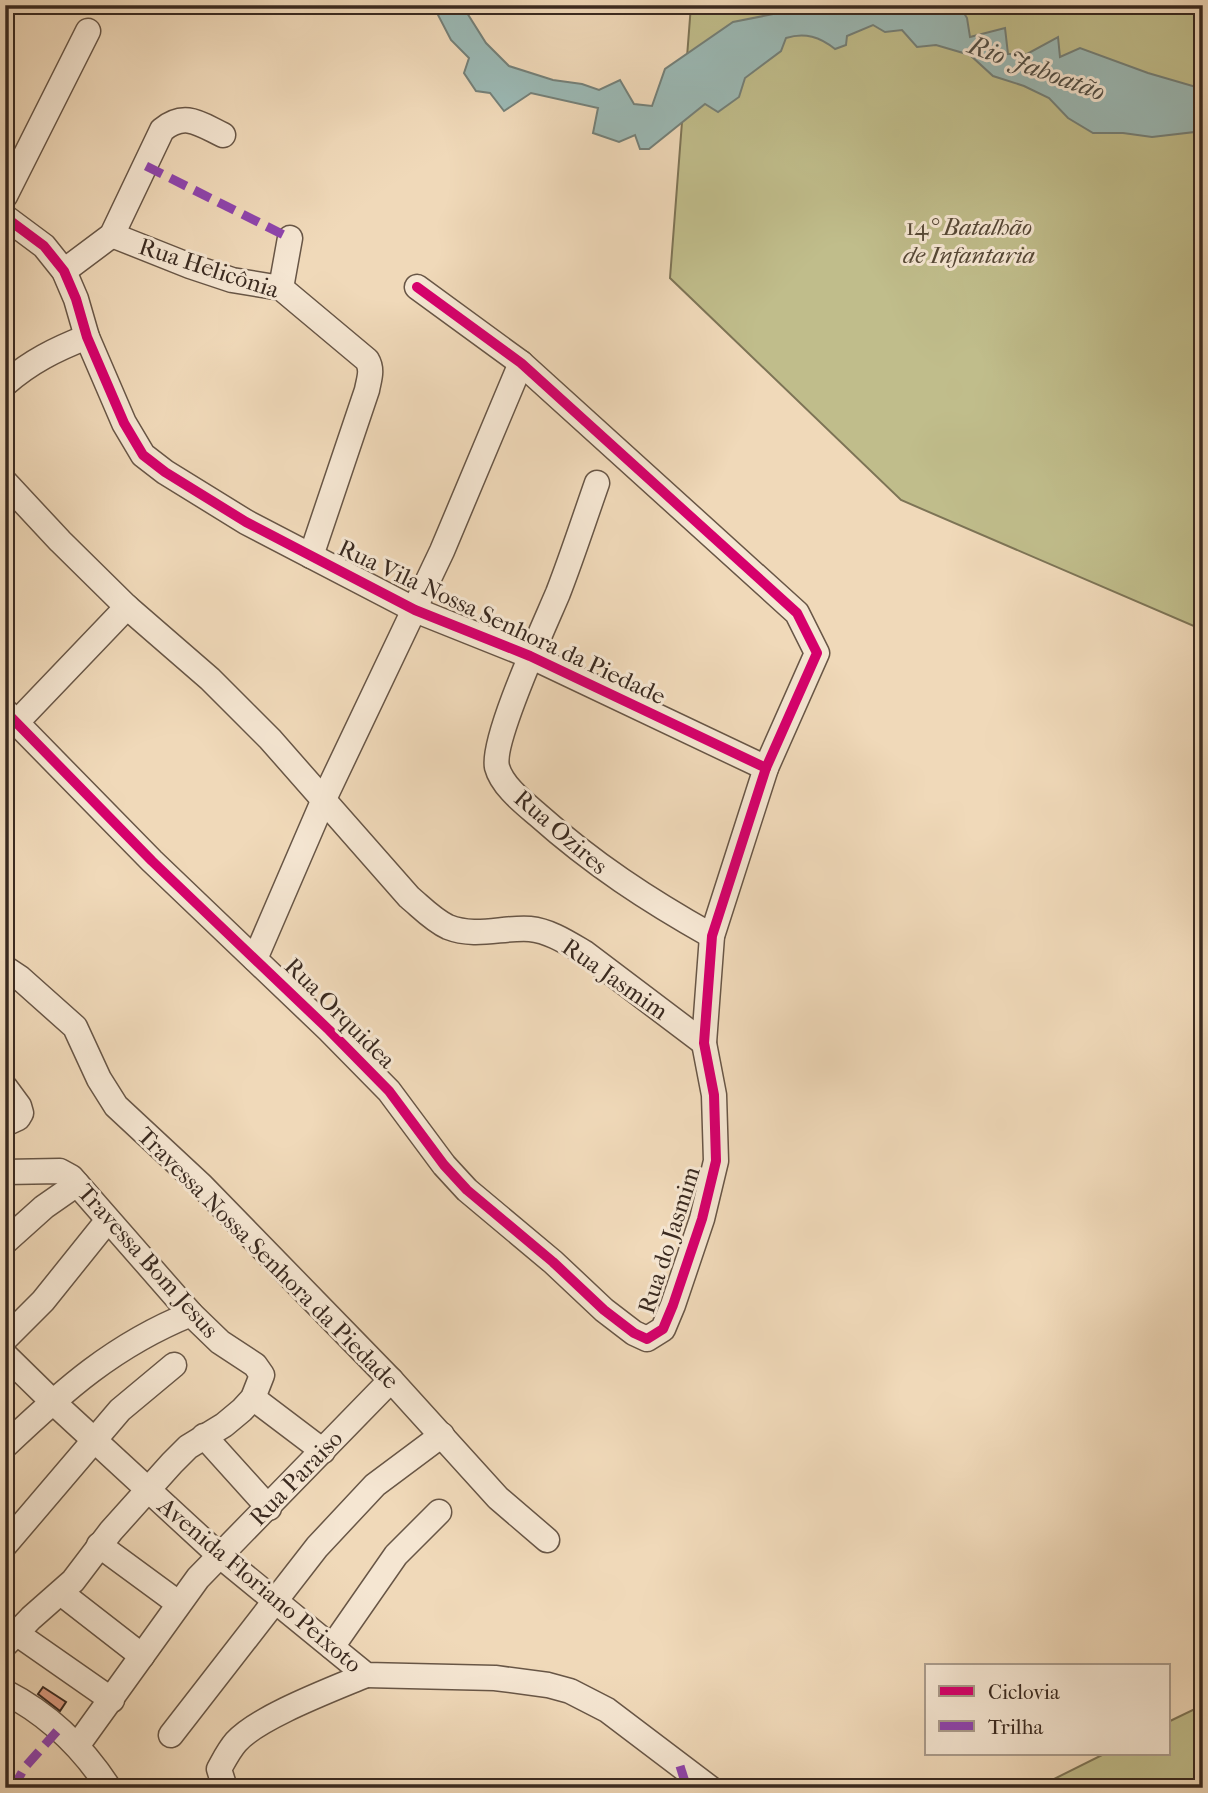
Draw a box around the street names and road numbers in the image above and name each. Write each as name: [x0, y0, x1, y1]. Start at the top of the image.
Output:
street label: Rua Helicônia: [135, 232, 283, 304]
street label: Rua Vila Nossa Senhora da Piedade: [334, 534, 670, 710]
street label: Rua Ozires: [509, 784, 613, 880]
street label: Rua Jasmim: [557, 932, 673, 1026]
street label: Rua Orquidea: [279, 952, 402, 1075]
street label: Travessa Nossa Senhora da Piedade: [131, 1121, 405, 1395]
street label: Rua do Jasmim: [632, 1163, 706, 1317]
street label: Travessa Bom Jesus: [72, 1178, 224, 1344]
street label: Rua Paraiso: [244, 1425, 348, 1531]
street label: Avenida Floriano Peixoto: [152, 1491, 368, 1678]

